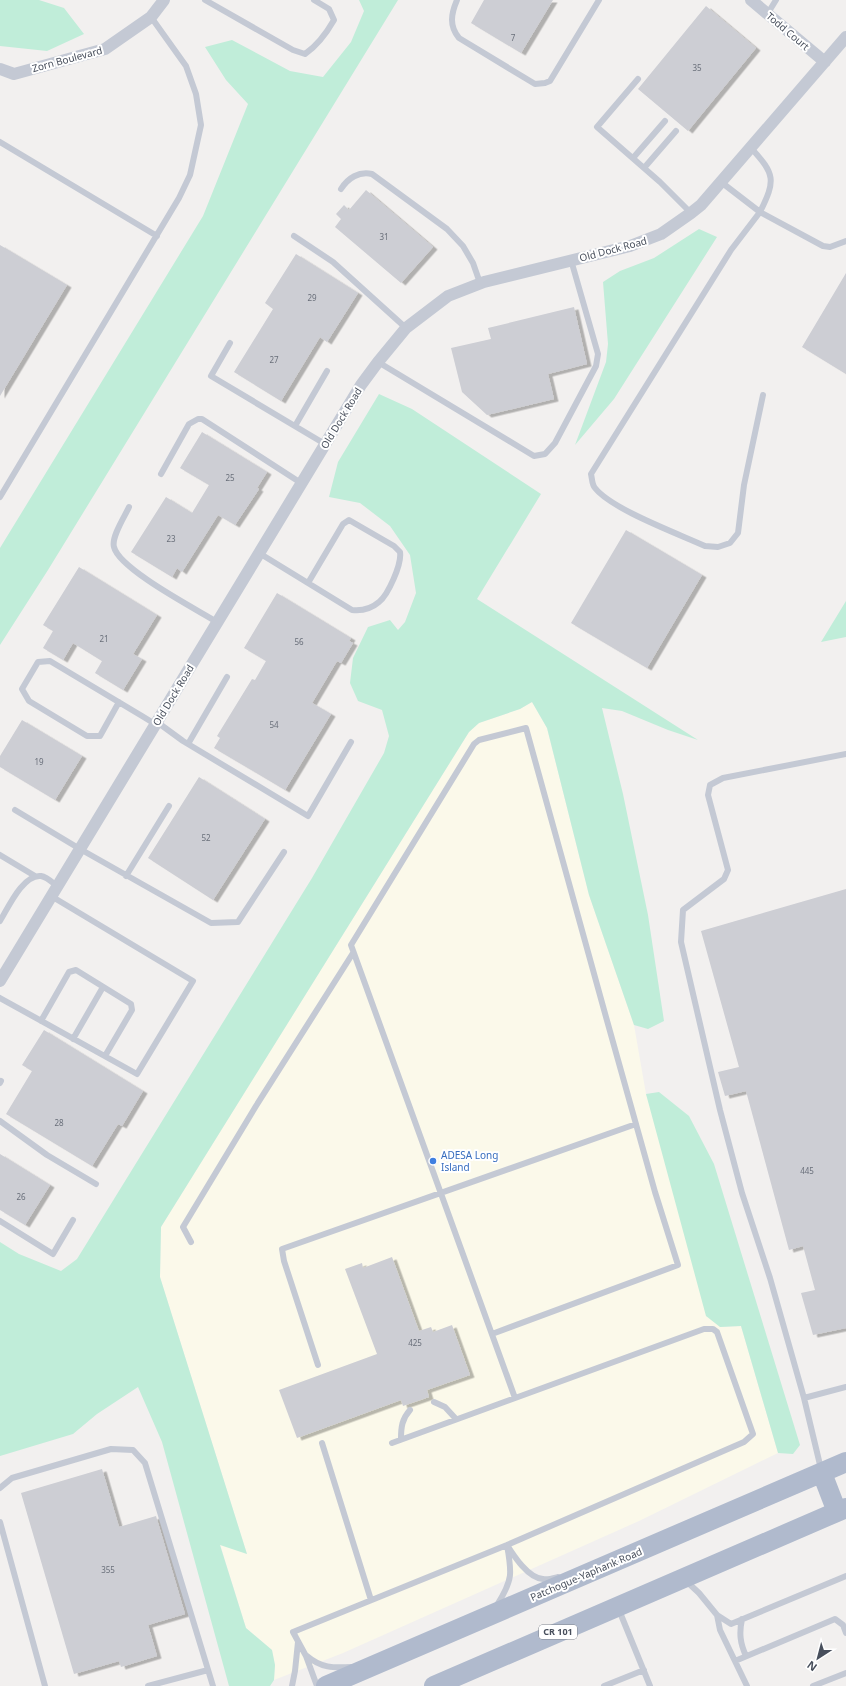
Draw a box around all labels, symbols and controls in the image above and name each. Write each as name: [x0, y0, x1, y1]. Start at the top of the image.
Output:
street label: Todd Court: [764, 9, 813, 53]
house number: 7: [511, 32, 516, 43]
street label: Zorn Boulevard: [30, 43, 104, 75]
house number: 35: [692, 62, 702, 73]
house number: 31: [379, 231, 389, 242]
street label: Old Dock Road: [578, 233, 648, 265]
house number: 29: [307, 292, 317, 303]
house number: 27: [269, 354, 279, 365]
street label: Old Dock Road: [317, 385, 365, 451]
house number: 25: [225, 472, 235, 483]
house number: 23: [166, 533, 176, 544]
house number: 21: [99, 633, 109, 644]
house number: 56: [294, 636, 304, 647]
street label: Old Dock Road: [149, 662, 197, 728]
house number: 54: [269, 719, 279, 730]
house number: 19: [34, 756, 44, 767]
house number: 52: [201, 832, 211, 843]
house number: 28: [54, 1117, 64, 1128]
place label: ADESA Long Island: [441, 1148, 498, 1174]
marker: ADESA Long Island: [428, 1156, 438, 1166]
house number: 445: [800, 1165, 814, 1176]
house number: 26: [16, 1191, 26, 1202]
house number: 425: [408, 1337, 422, 1348]
street label: Patchogue-Yaphank Road: [528, 1544, 644, 1604]
house number: 355: [101, 1564, 115, 1575]
road number: CR 101: [539, 1625, 577, 1639]
north arrow: [798, 1638, 838, 1678]
text: N: [804, 1658, 820, 1675]

